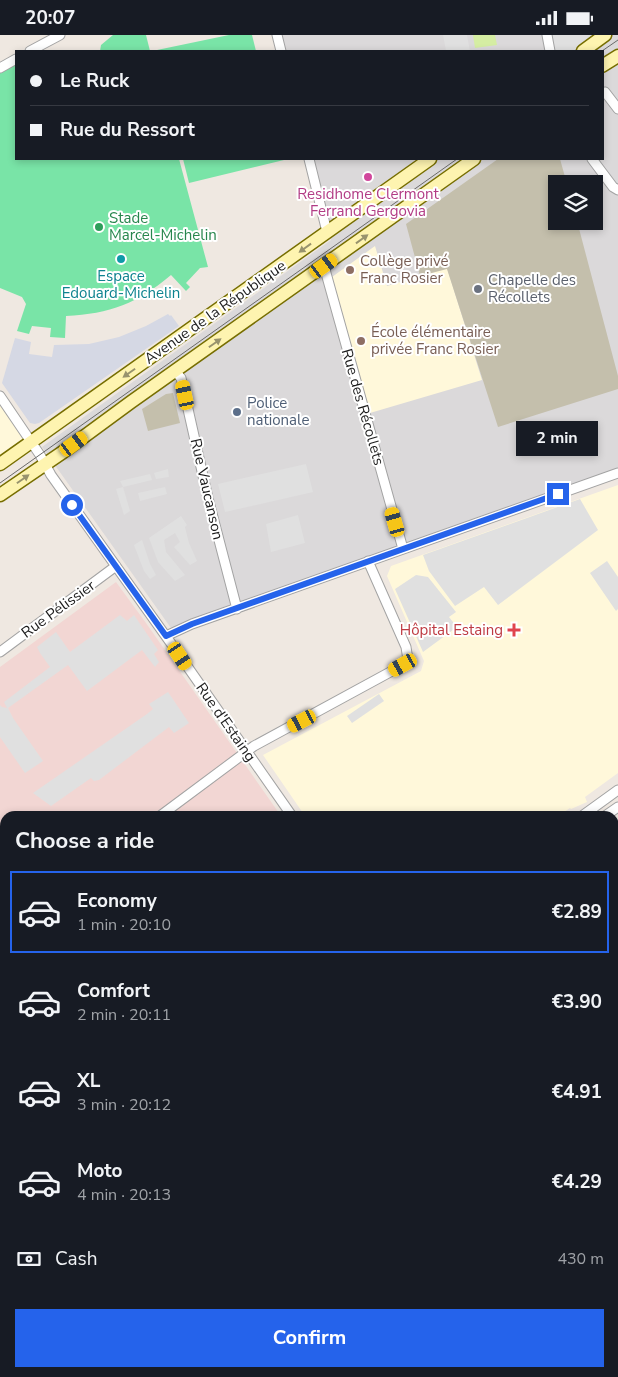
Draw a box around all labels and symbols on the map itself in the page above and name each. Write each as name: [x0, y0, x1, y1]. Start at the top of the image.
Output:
marker: Residhome Clermont Ferrand Gergovia: [362, 171, 374, 183]
place label: Residhome Clermont Ferrand Gergovia: [297, 184, 440, 221]
place label: Stade Marcel-Michelin: [109, 208, 217, 245]
marker: Stade Marcel-Michelin: [93, 221, 105, 233]
one-way arrow: [355, 234, 368, 244]
one-way arrow: [298, 243, 311, 253]
car: [307, 251, 340, 281]
place label: Collège privé Franc Rosier: [360, 251, 449, 288]
marker: Espace Edouard-Michelin: [115, 253, 127, 265]
street label: Avenue de la République: [140, 255, 290, 369]
marker: Collège privé Franc Rosier: [344, 264, 356, 276]
place label: Espace Edouard-Michelin: [62, 266, 180, 303]
place label: Chapelle des Récollets: [488, 270, 576, 307]
marker: Chapelle des Récollets: [472, 283, 484, 295]
place label: École élémentaire privée Franc Rosier: [371, 322, 500, 359]
marker: École élémentaire privée Franc Rosier: [355, 335, 367, 347]
one-way arrow: [208, 338, 222, 348]
street label: Rue des Récollets: [337, 346, 389, 468]
one-way arrow: [122, 368, 136, 378]
car: [174, 379, 195, 411]
place label: Police nationale: [247, 393, 309, 430]
marker: Police nationale: [231, 406, 243, 418]
callout: 2 min: [517, 421, 599, 457]
car: [57, 429, 90, 459]
street label: Rue Vaucanson: [186, 436, 228, 542]
one-way arrow: [16, 474, 29, 485]
route end: [547, 483, 569, 505]
route start: [61, 494, 83, 516]
car: [383, 506, 406, 538]
street label: Rue Pélissier: [17, 575, 99, 643]
place label: Hôpital Estaing: [400, 620, 503, 640]
marker: Hôpital Estaing: [507, 623, 521, 637]
car: [165, 639, 194, 673]
car: [386, 651, 419, 679]
street label: Rue d'Estaing: [191, 679, 261, 765]
car: [285, 708, 318, 734]

